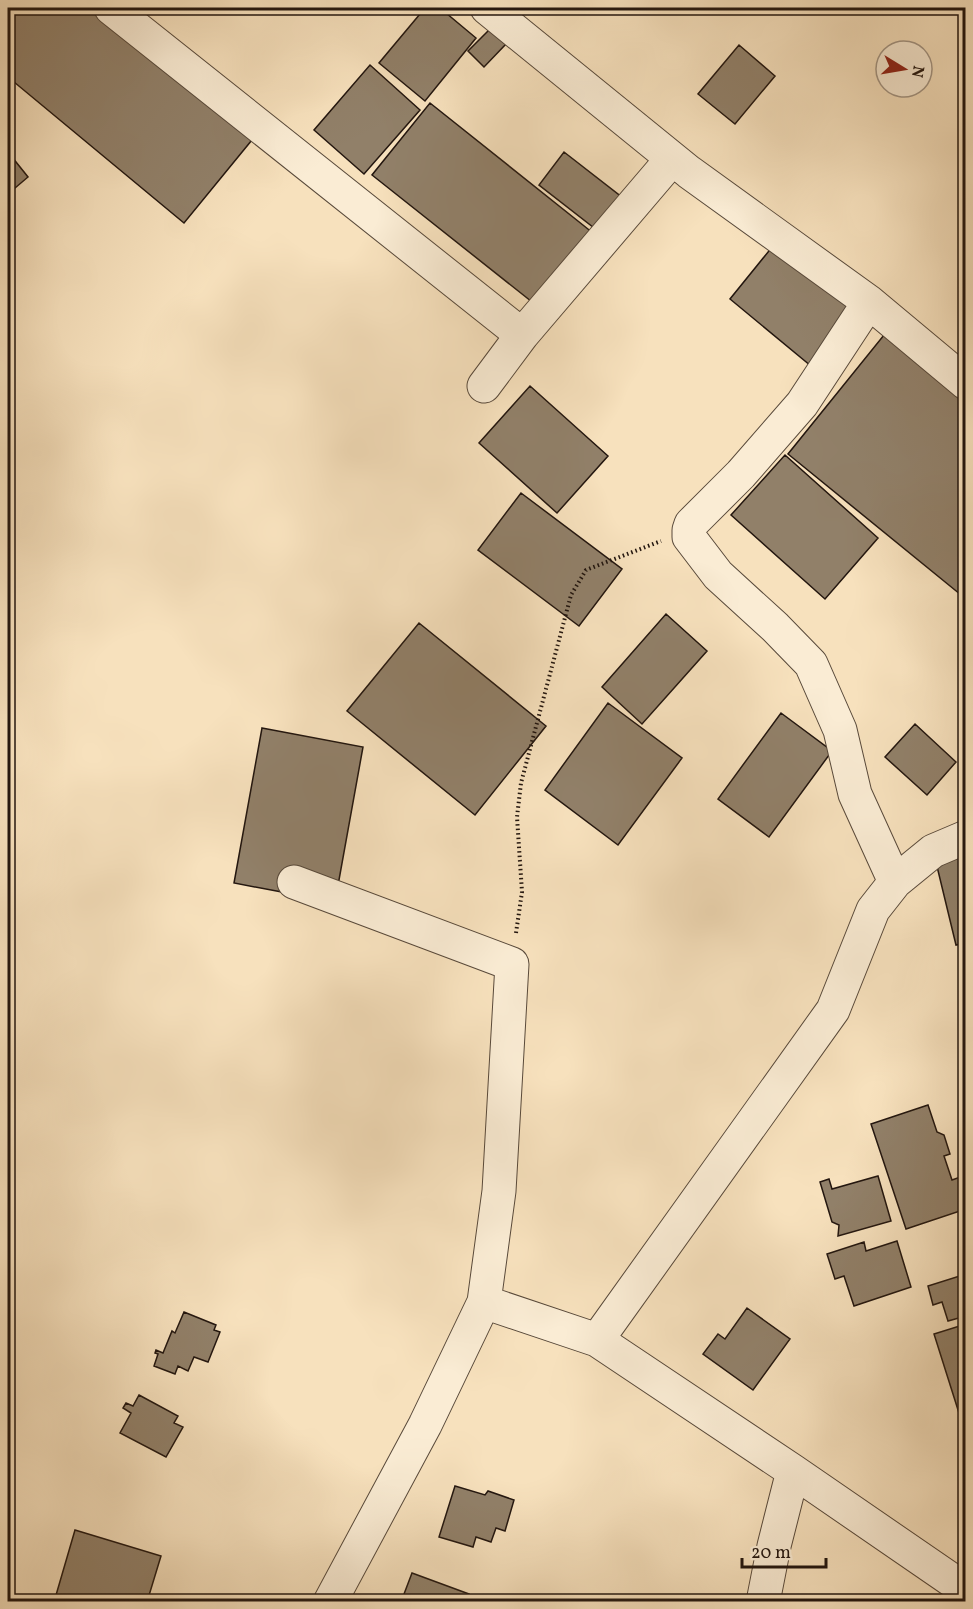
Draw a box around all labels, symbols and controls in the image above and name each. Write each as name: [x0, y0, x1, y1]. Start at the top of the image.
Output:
north arrow: [874, 39, 934, 99]
text: N: [905, 64, 929, 80]
scale bar: [742, 1531, 826, 1569]
text: 20 m: [751, 1541, 791, 1566]

